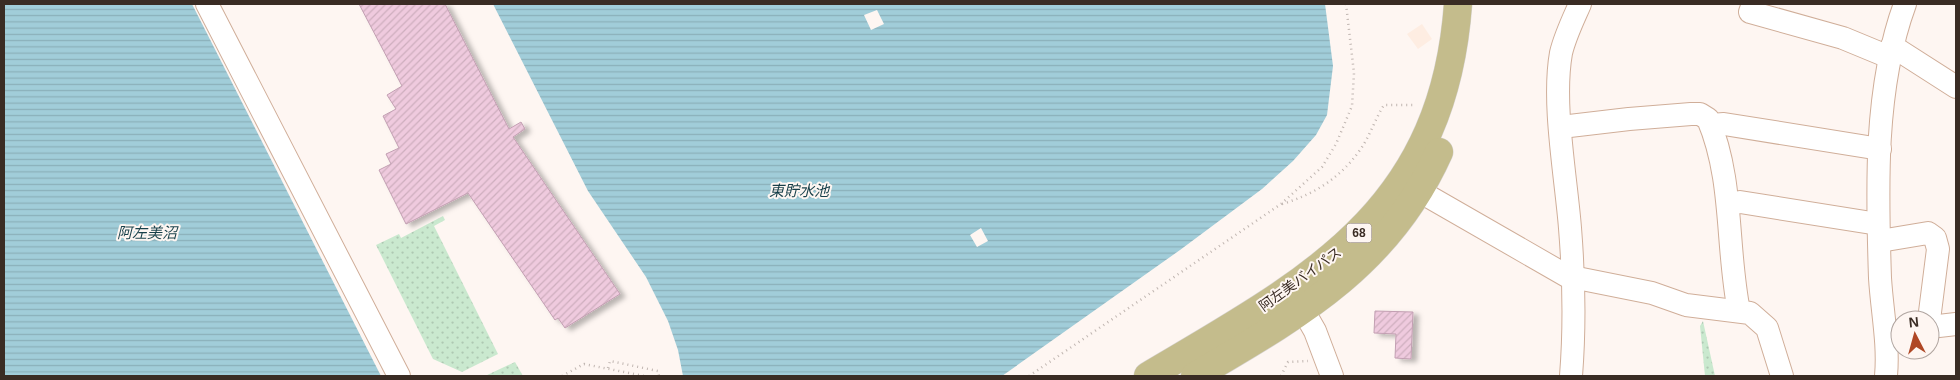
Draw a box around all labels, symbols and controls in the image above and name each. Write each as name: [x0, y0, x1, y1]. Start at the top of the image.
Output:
water label: 東貯水池: [769, 182, 831, 199]
water label: 阿左美沼: [117, 224, 179, 241]
road number: 68: [1346, 224, 1372, 242]
street label: 阿左美バイパス: [1256, 244, 1344, 314]
north arrow: [1890, 310, 1940, 360]
text: N: [1908, 314, 1920, 331]

